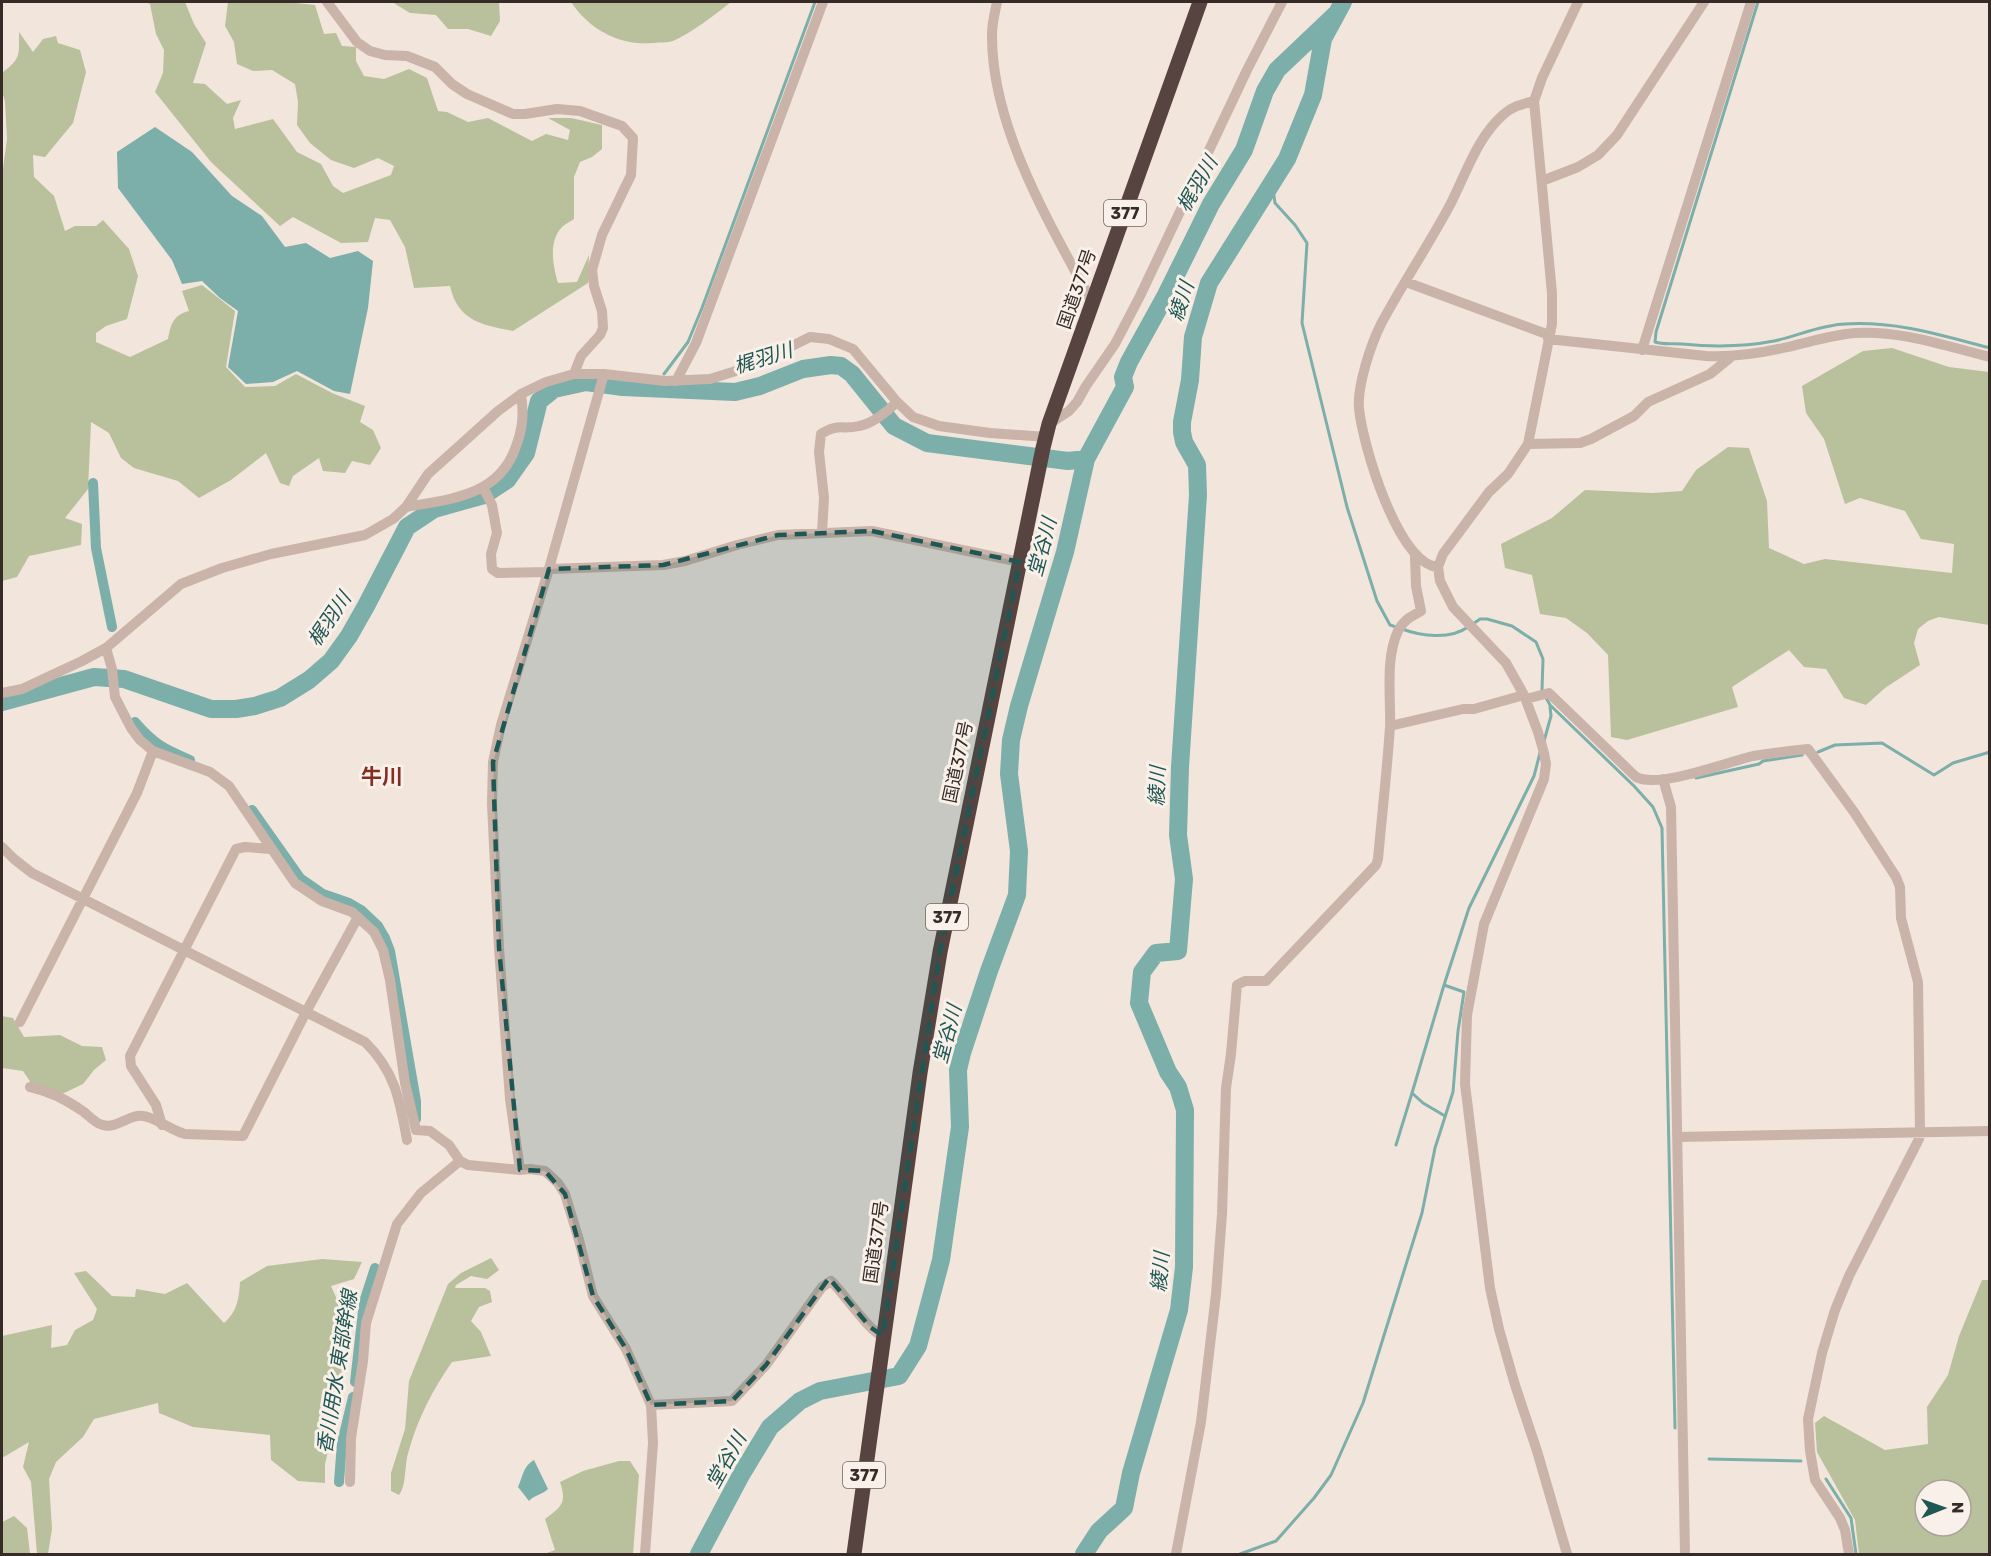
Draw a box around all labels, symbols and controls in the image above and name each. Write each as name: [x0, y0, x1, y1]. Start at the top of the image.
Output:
water label: 梶羽川: [1172, 150, 1223, 216]
road number: 377: [1104, 200, 1146, 226]
street label: 国道377号: [1053, 246, 1101, 332]
water label: 綾川: [1163, 276, 1199, 324]
water label: 梶羽川: [731, 337, 797, 378]
water label: 堂谷川: [1023, 513, 1062, 579]
water label: 梶羽川: [302, 586, 357, 651]
street label: 国道377号: [939, 719, 977, 805]
district label: 牛川: [361, 764, 403, 789]
water label: 綾川: [1144, 764, 1170, 806]
road number: 377: [926, 904, 968, 930]
water label: 堂谷川: [928, 1000, 967, 1066]
street label: 国道377号: [859, 1199, 893, 1285]
water label: 綾川: [1146, 1249, 1174, 1293]
water label: 香川用水 東部幹線: [312, 1286, 362, 1455]
water label: 堂谷川: [701, 1426, 752, 1492]
road number: 377: [843, 1462, 885, 1488]
north arrow: [1913, 1478, 1973, 1538]
text: N: [1948, 1502, 1967, 1514]

